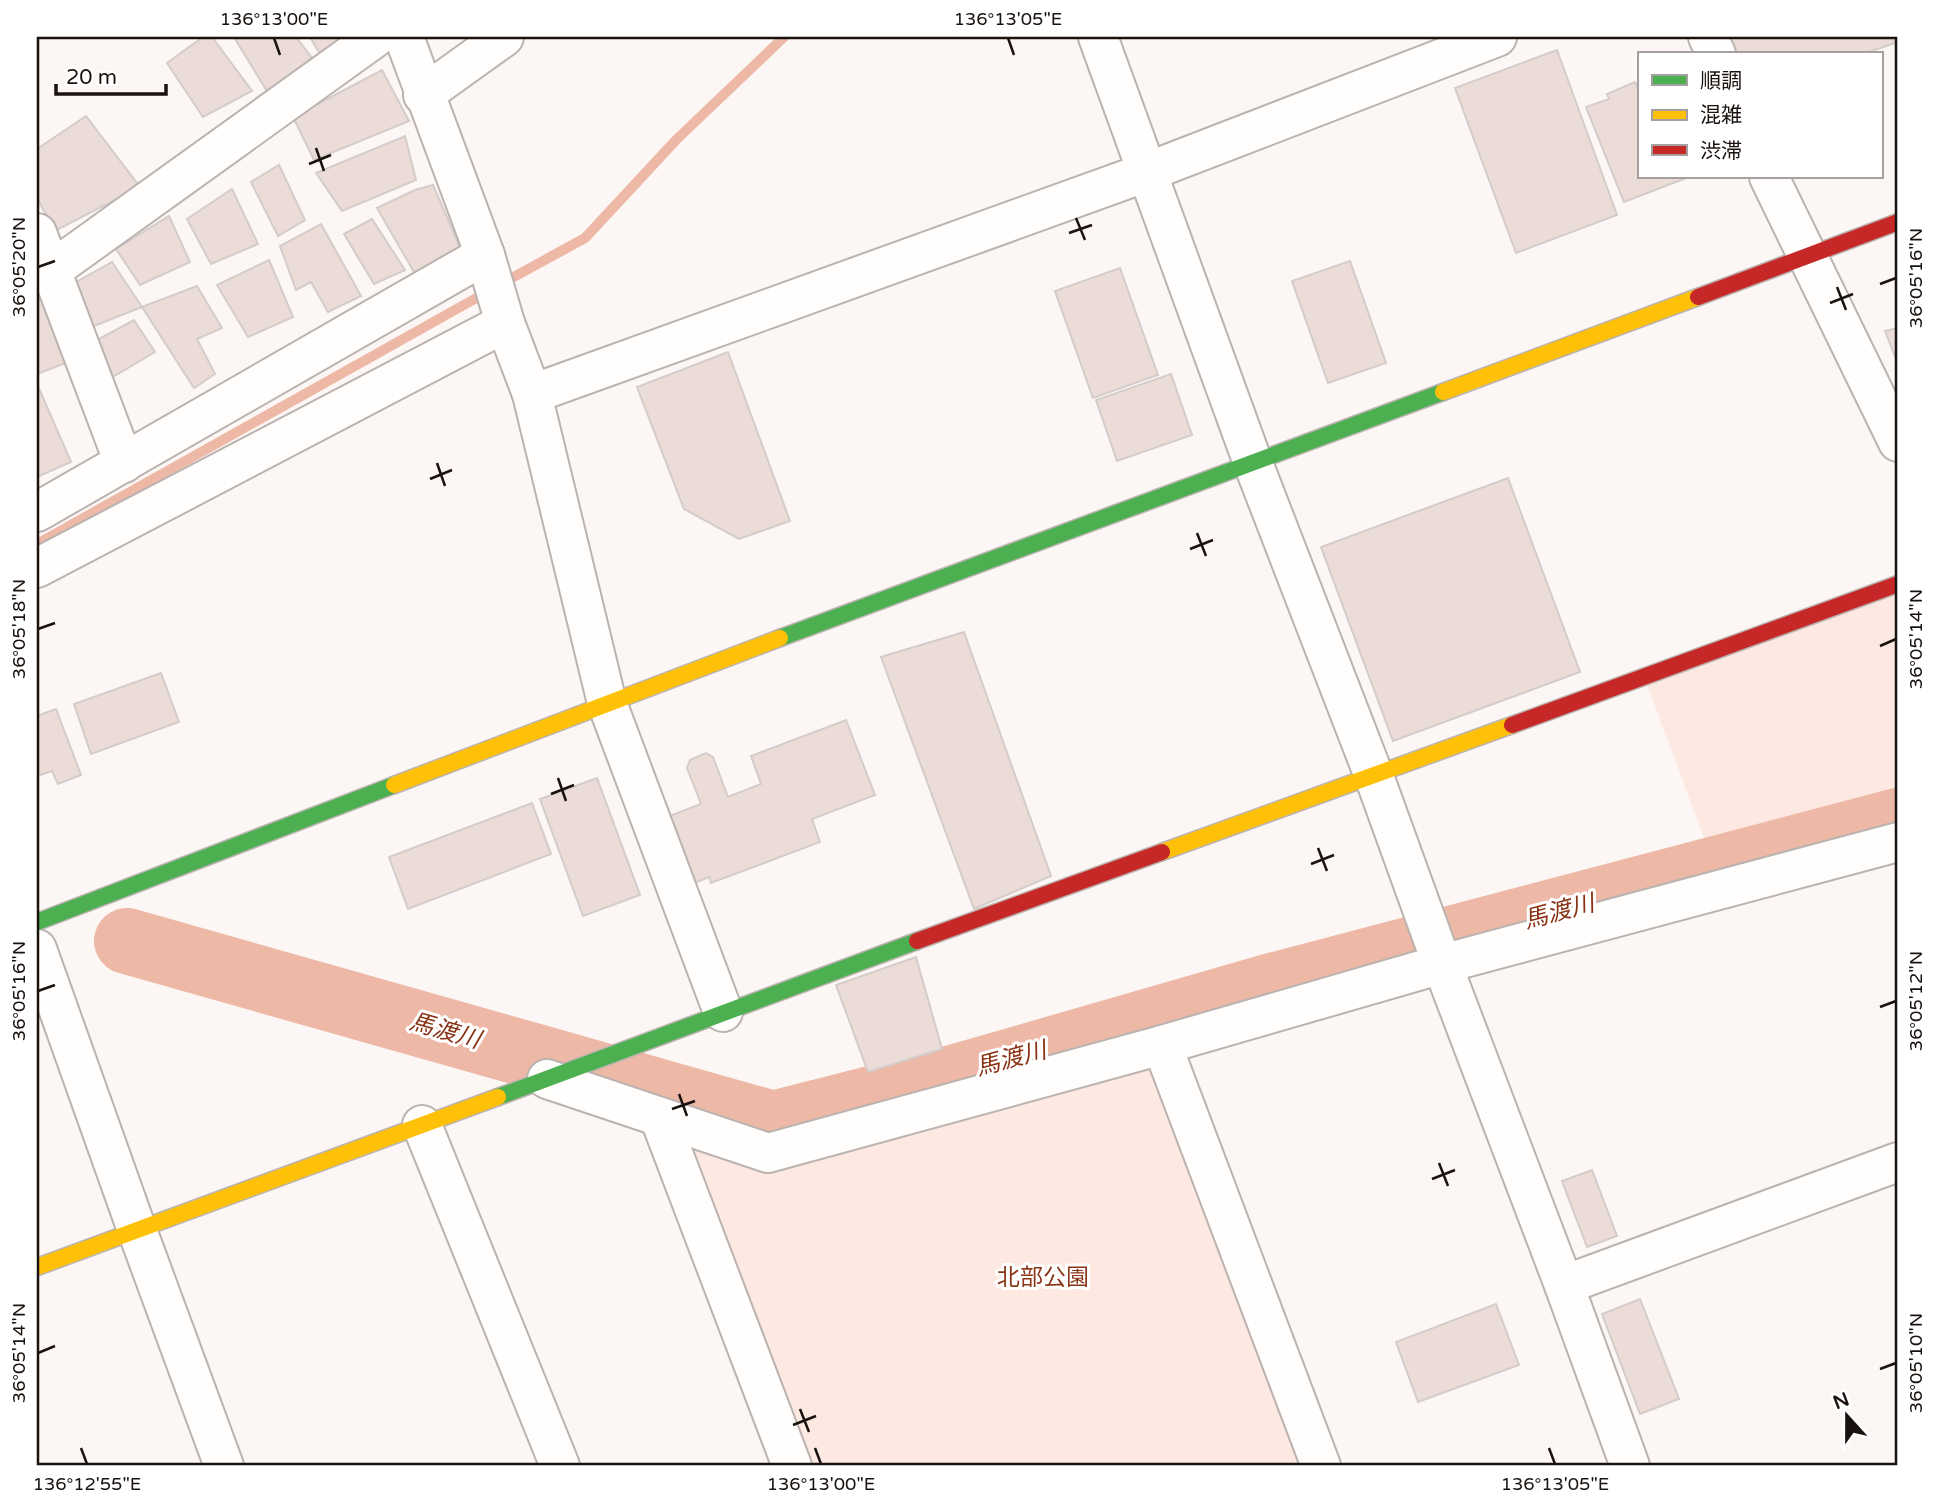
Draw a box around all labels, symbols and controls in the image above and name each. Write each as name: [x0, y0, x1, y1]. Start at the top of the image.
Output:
text: 136°13'00"E: [220, 8, 328, 30]
text: 136°13'05"E: [954, 8, 1062, 30]
scale bar: [56, 52, 166, 96]
legend: [1638, 52, 1882, 178]
text: 20 m: [66, 65, 117, 90]
text: 順調: [1700, 69, 1742, 94]
text: 混雑: [1700, 103, 1742, 128]
text: 渋滞: [1700, 139, 1742, 164]
text: 36°05'20"N: [8, 217, 30, 317]
text: 36°05'16"N: [1905, 228, 1927, 328]
text: 36°05'18"N: [8, 579, 30, 679]
text: 36°05'14"N: [1905, 589, 1927, 689]
water label: 馬渡川: [1520, 888, 1600, 935]
text: 36°05'16"N: [8, 941, 30, 1041]
text: 36°05'12"N: [1905, 951, 1927, 1051]
water label: 馬渡川: [406, 1007, 486, 1056]
water label: 馬渡川: [972, 1035, 1052, 1082]
park label: 北部公園: [997, 1264, 1089, 1292]
text: 36°05'14"N: [8, 1303, 30, 1403]
text: 36°05'10"N: [1905, 1313, 1927, 1413]
north arrow: [1812, 1380, 1882, 1450]
text: N: [1830, 1388, 1852, 1414]
text: 136°12'55"E: [33, 1473, 141, 1495]
text: 136°13'00"E: [767, 1473, 875, 1495]
text: 136°13'05"E: [1501, 1473, 1609, 1495]

